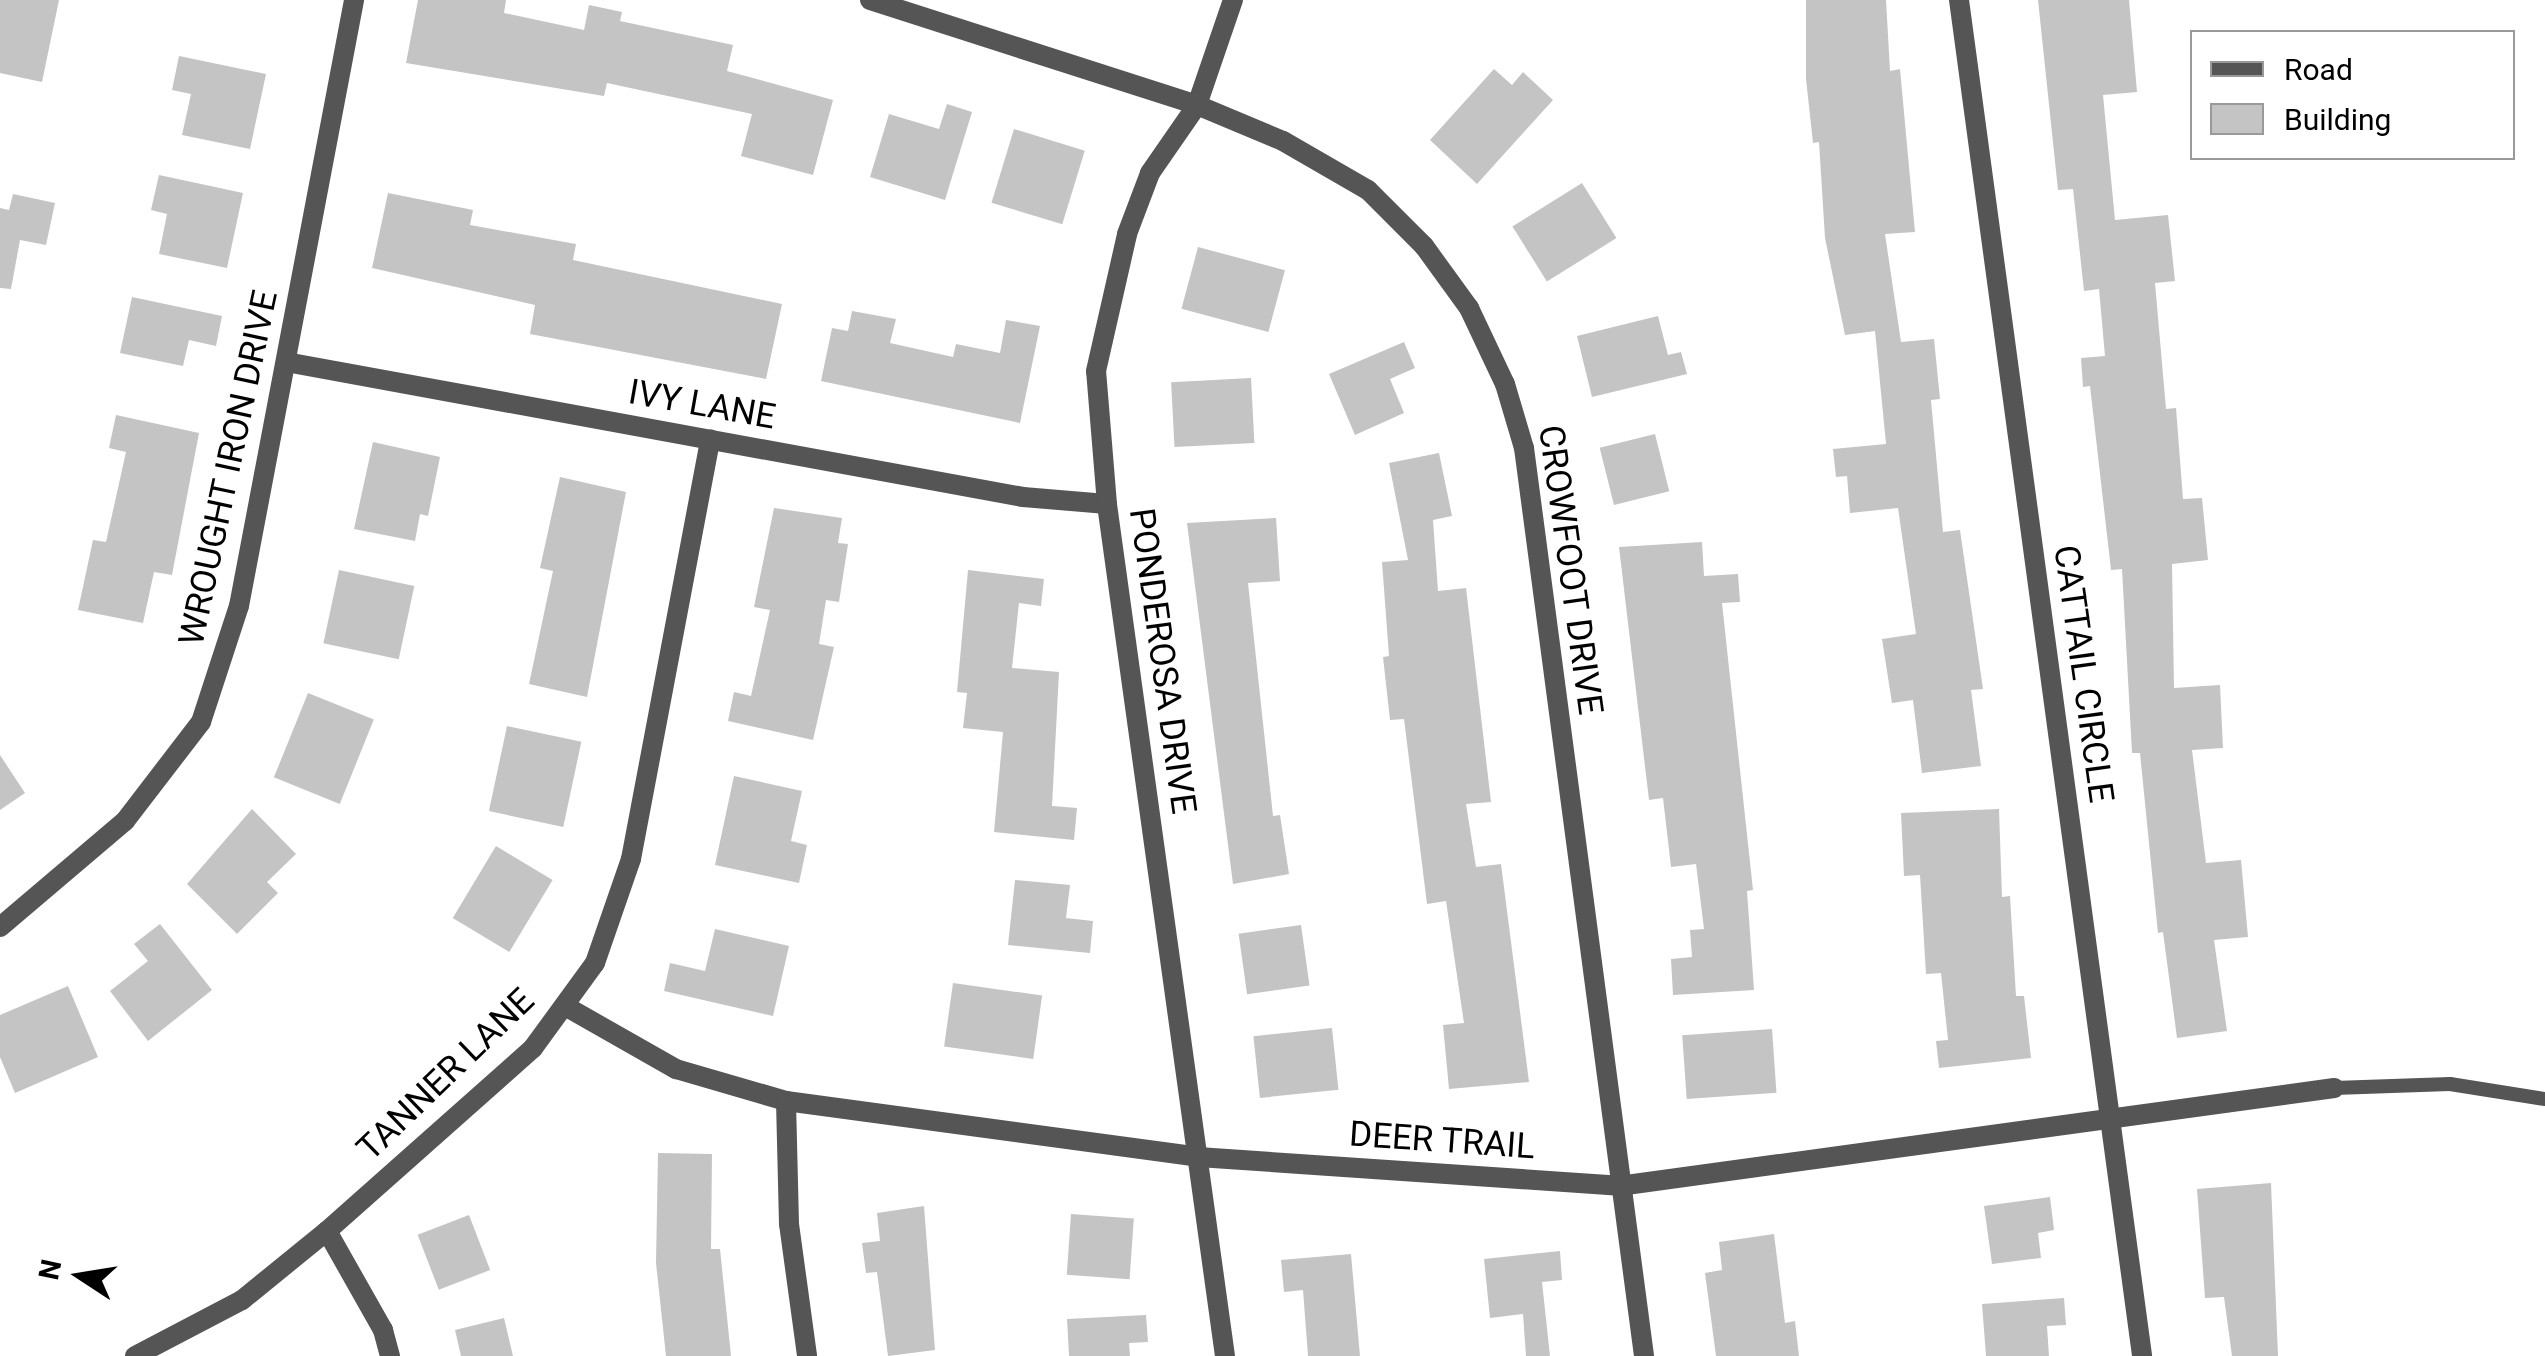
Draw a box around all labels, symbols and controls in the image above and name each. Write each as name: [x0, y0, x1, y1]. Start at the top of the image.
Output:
legend: [2190, 30, 2515, 160]
text: Road: [2284, 52, 2353, 87]
text: Building: [2284, 102, 2391, 137]
street label: WROUGHT IRON DRIVE: [171, 286, 287, 650]
street label: IVY LANE: [625, 371, 779, 439]
street label: CROWFOOT DRIVE: [1529, 422, 1611, 718]
street label: PONDEROSA DRIVE: [1120, 505, 1204, 817]
street label: CATTAIL CIRCLE: [2044, 543, 2122, 805]
street label: TANNER LANE: [349, 980, 543, 1170]
street label: DEER TRAIL: [1347, 1114, 1537, 1168]
north arrow: [30, 1226, 130, 1326]
text: N: [32, 1257, 68, 1283]

